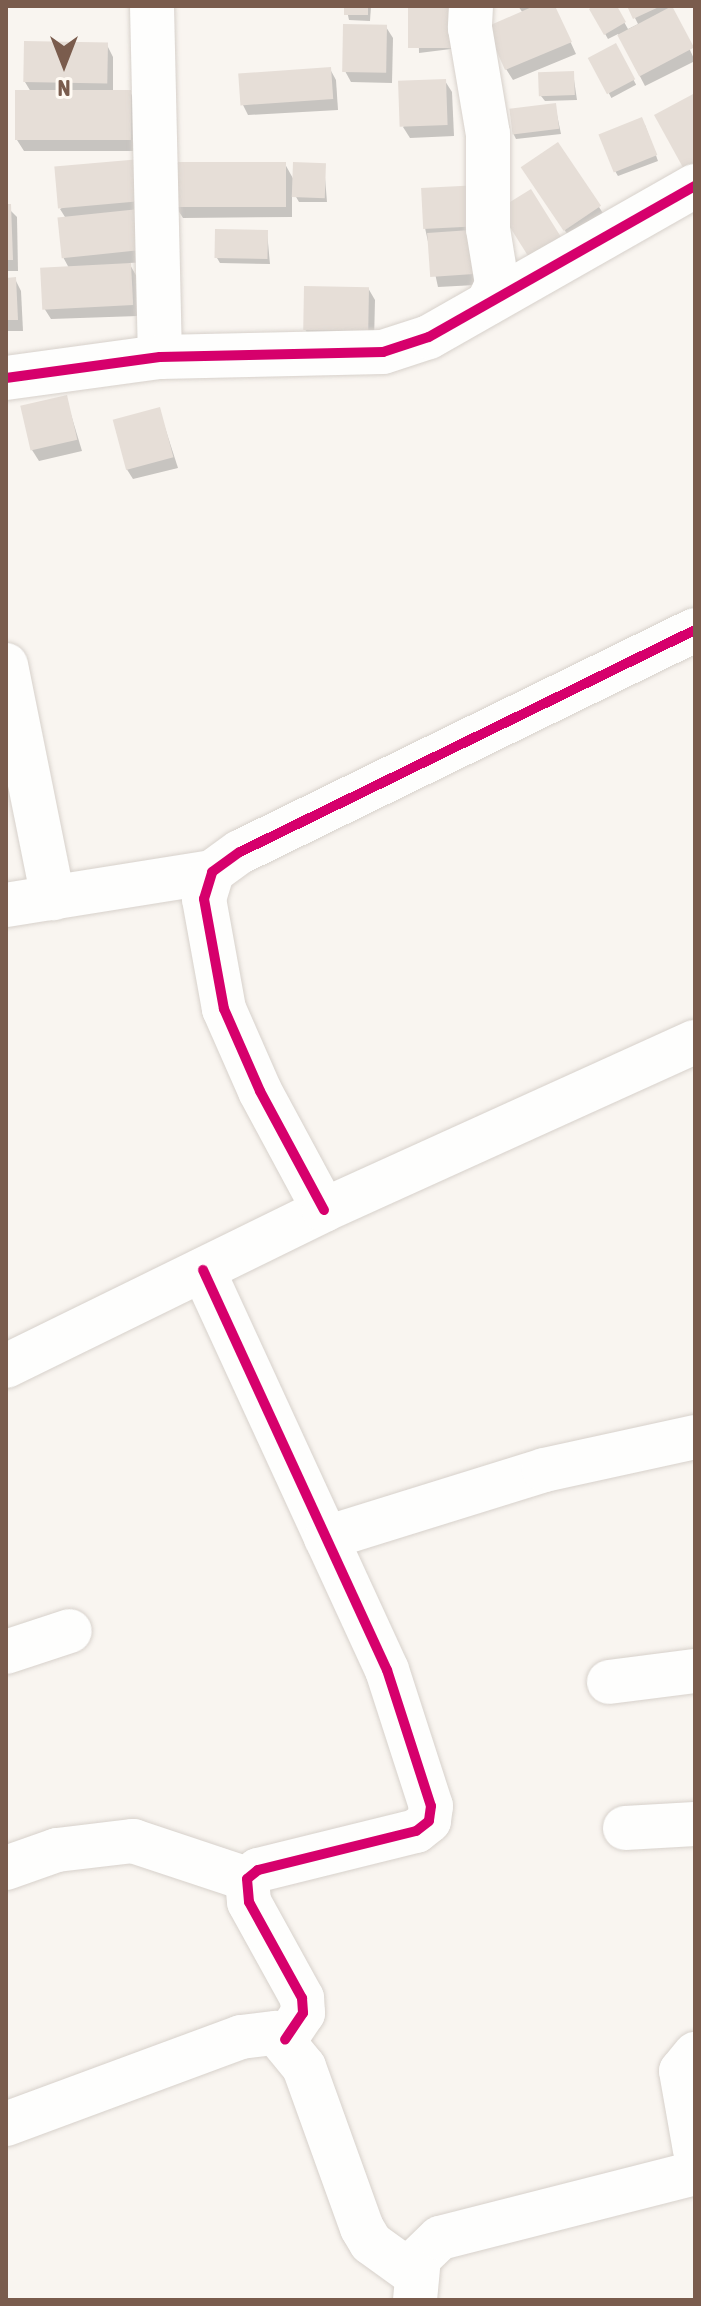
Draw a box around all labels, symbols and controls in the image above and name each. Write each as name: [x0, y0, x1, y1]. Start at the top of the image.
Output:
north arrow: [24, 24, 104, 104]
text: N: [58, 75, 71, 101]

